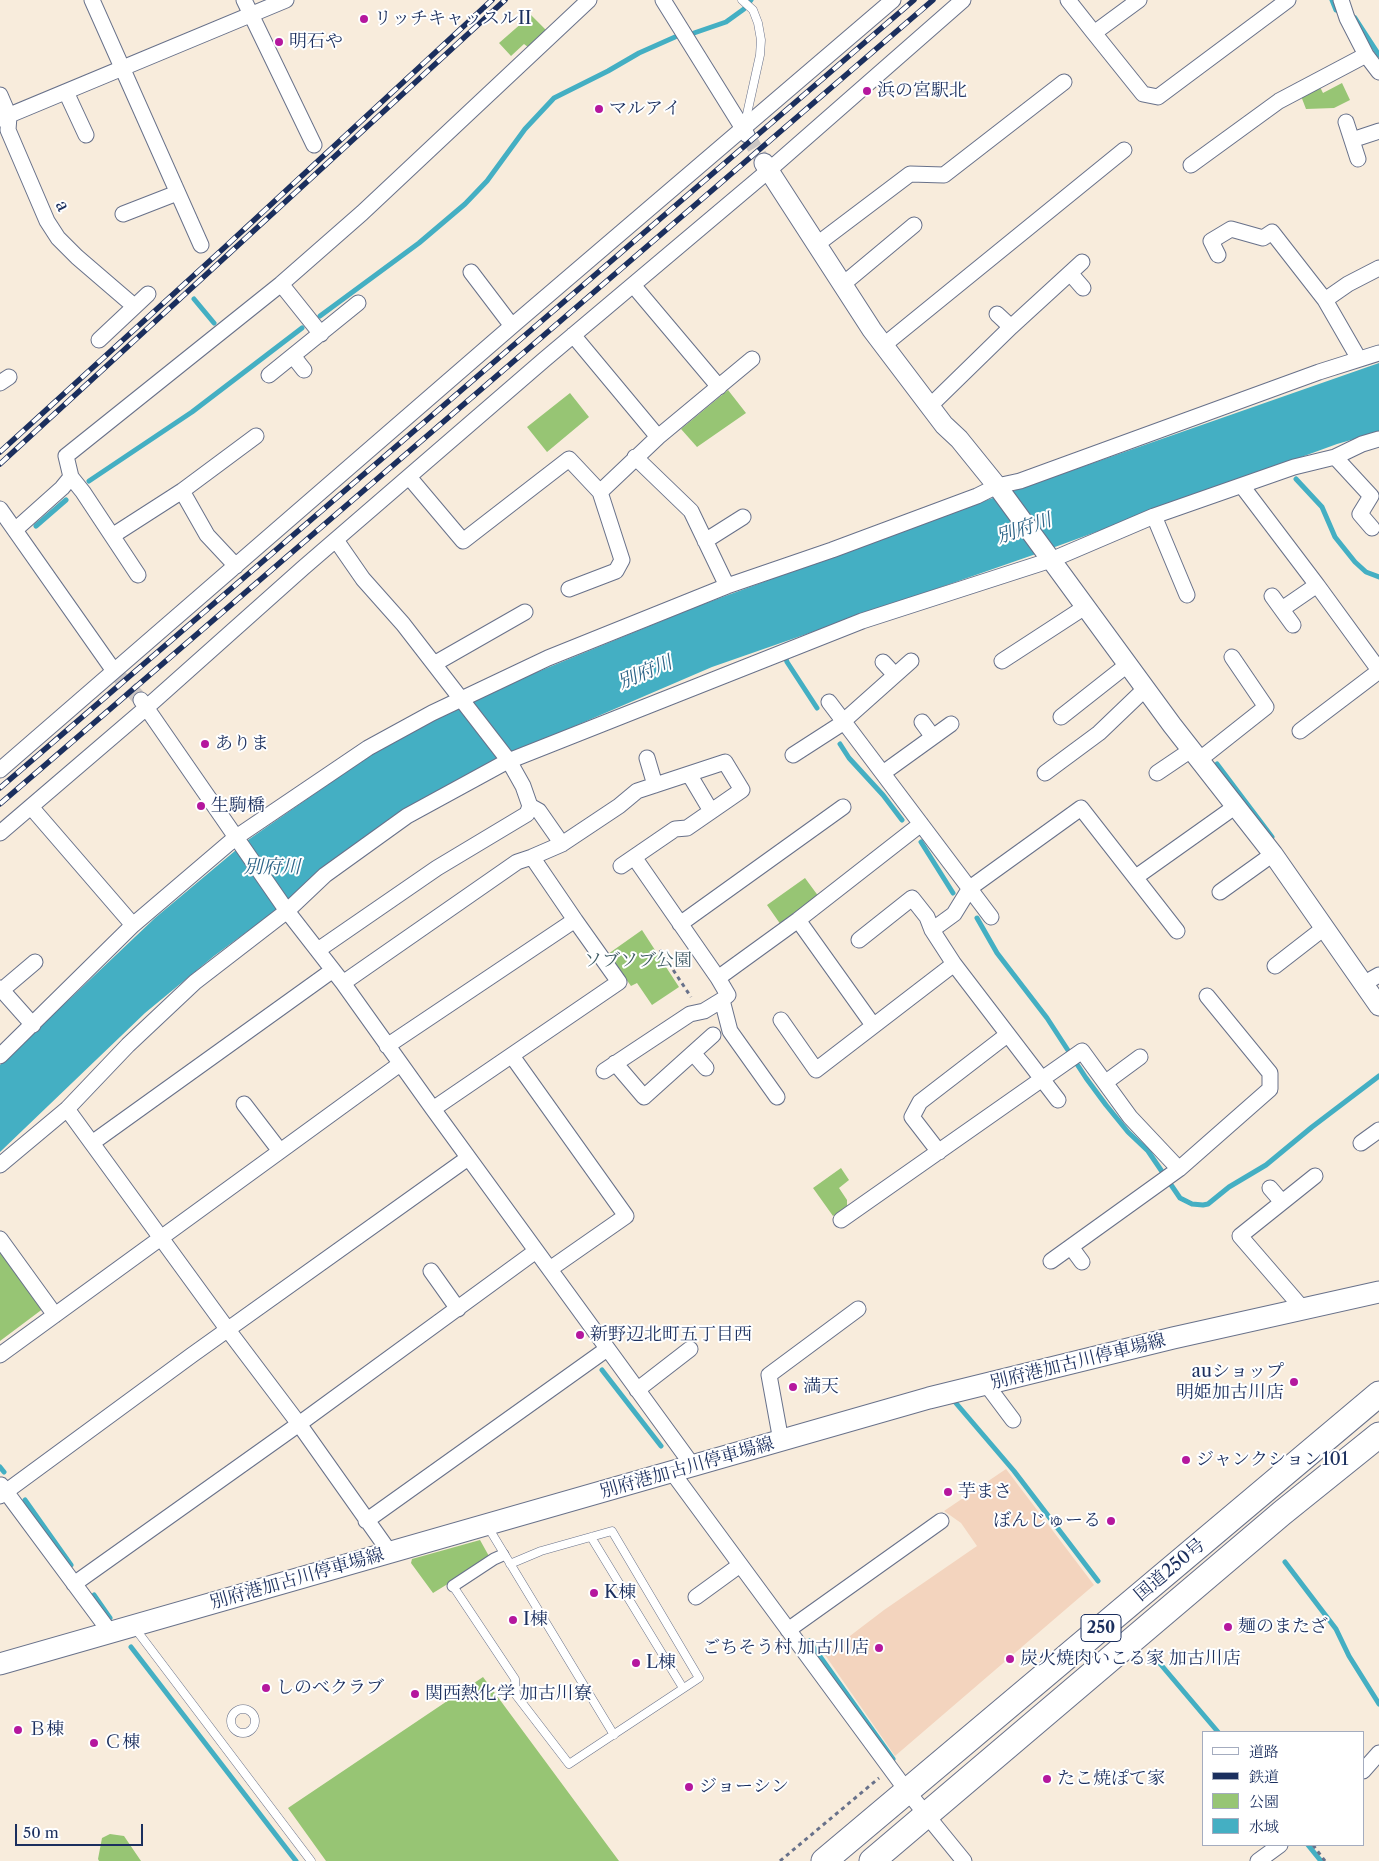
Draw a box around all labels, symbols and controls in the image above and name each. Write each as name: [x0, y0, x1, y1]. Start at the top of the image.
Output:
place label: リッチキャッスルII: [374, 8, 532, 30]
marker: リッチキャッスルII: [358, 13, 370, 25]
place label: 明石や: [289, 31, 343, 53]
marker: 明石や: [273, 36, 285, 48]
place label: 浜の宮駅北: [877, 80, 967, 102]
marker: 浜の宮駅北: [861, 85, 873, 97]
place label: マルアイ: [609, 98, 681, 120]
marker: マルアイ: [593, 103, 605, 115]
street label: a: [50, 197, 74, 215]
water label: 別府川: [993, 509, 1055, 549]
water label: 別府川: [614, 651, 676, 695]
place label: ありま: [215, 733, 269, 755]
marker: ありま: [199, 738, 211, 750]
place label: 生駒橋: [211, 795, 265, 817]
marker: 生駒橋: [195, 800, 207, 812]
water label: 別府川: [244, 857, 300, 879]
park label: ソブソブ公園: [584, 950, 692, 972]
place label: 新野辺北町五丁目西: [590, 1324, 752, 1346]
marker: 新野辺北町五丁目西: [574, 1329, 586, 1341]
street label: 別府港加古川停車場線: [988, 1330, 1168, 1394]
place label: auショップ 明姫加古川店: [1176, 1361, 1284, 1404]
place label: 満天: [803, 1376, 839, 1398]
marker: auショップ 明姫加古川店: [1288, 1376, 1300, 1388]
marker: 満天: [787, 1381, 799, 1393]
street label: 別府港加古川停車場線: [598, 1433, 776, 1503]
place label: ジャンクション101: [1196, 1449, 1349, 1471]
marker: ジャンクション101: [1180, 1454, 1192, 1466]
place label: 芋まさ: [958, 1481, 1012, 1503]
marker: 芋まさ: [942, 1486, 954, 1498]
place label: ぼんじゅーる: [993, 1510, 1101, 1532]
marker: ぼんじゅーる: [1105, 1515, 1117, 1527]
street label: 国道250号: [1130, 1534, 1210, 1606]
street label: 別府港加古川停車場線: [208, 1544, 386, 1614]
place label: K棟: [604, 1582, 636, 1604]
marker: K棟: [588, 1587, 600, 1599]
place label: I棟: [523, 1609, 548, 1631]
marker: I棟: [507, 1614, 519, 1626]
road number: 250: [1081, 1615, 1121, 1642]
place label: 麺のまたざ: [1238, 1616, 1328, 1638]
marker: 麺のまたざ: [1222, 1621, 1234, 1633]
place label: ごちそう村 加古川店: [702, 1637, 869, 1659]
marker: ごちそう村 加古川店: [873, 1642, 885, 1654]
place label: 炭火焼肉いこる家 加古川店: [1020, 1648, 1241, 1670]
place label: L棟: [646, 1652, 676, 1674]
marker: 炭火焼肉いこる家 加古川店: [1004, 1653, 1016, 1665]
marker: L棟: [630, 1657, 642, 1669]
place label: しのべクラブ: [276, 1677, 384, 1699]
marker: しのべクラブ: [260, 1682, 272, 1694]
place label: 関西熱化学 加古川寮: [425, 1683, 592, 1705]
marker: 関西熱化学 加古川寮: [409, 1688, 421, 1700]
place label: Ｂ棟: [28, 1719, 64, 1741]
marker: Ｂ棟: [12, 1724, 24, 1736]
legend: [1202, 1731, 1364, 1846]
place label: Ｃ棟: [104, 1732, 140, 1754]
marker: Ｃ棟: [88, 1737, 100, 1749]
text: 道路: [1249, 1742, 1279, 1761]
text: 鉄道: [1249, 1767, 1279, 1786]
place label: たこ焼ぽて家: [1057, 1768, 1165, 1790]
marker: たこ焼ぽて家: [1041, 1773, 1053, 1785]
place label: ジョーシン: [699, 1776, 789, 1798]
marker: ジョーシン: [683, 1781, 695, 1793]
text: 公園: [1249, 1792, 1279, 1811]
scale bar: [18, 1814, 145, 1846]
text: 水域: [1249, 1817, 1279, 1836]
text: 50 m: [23, 1823, 59, 1842]

